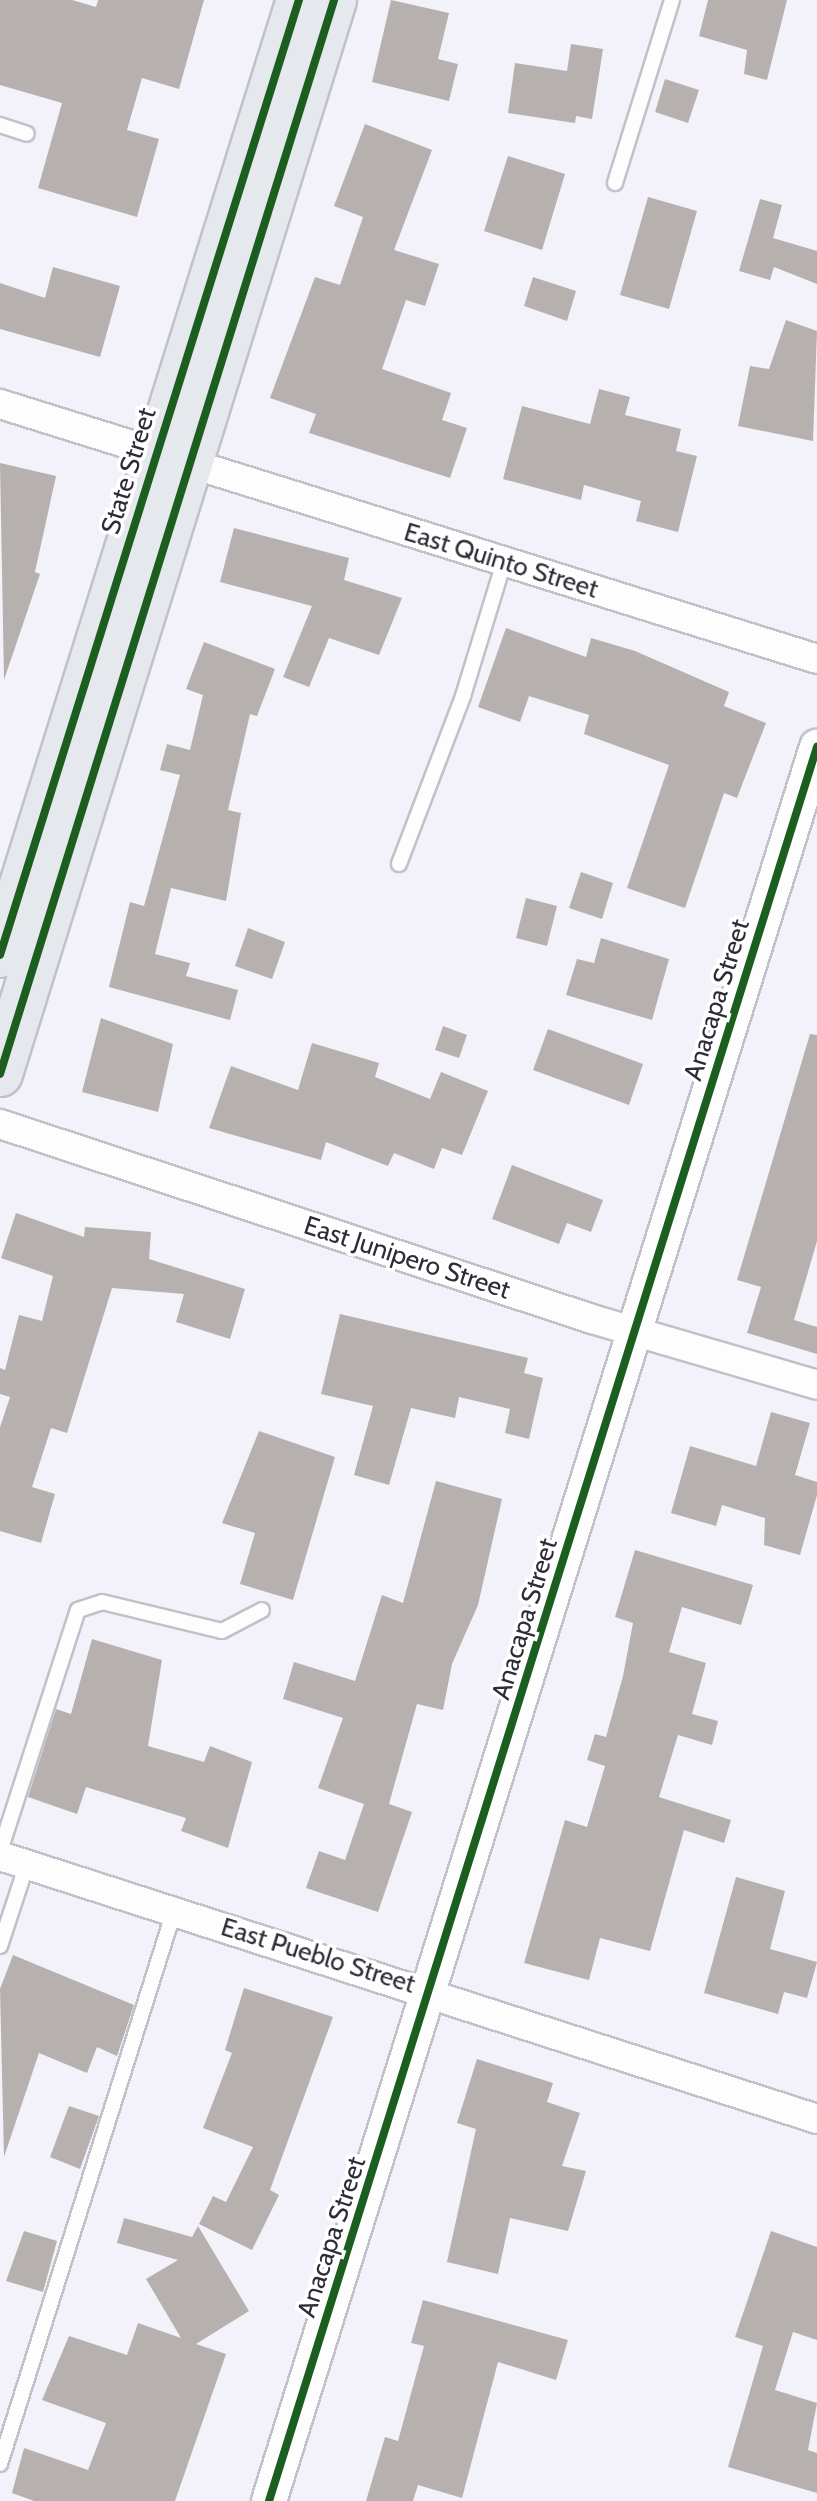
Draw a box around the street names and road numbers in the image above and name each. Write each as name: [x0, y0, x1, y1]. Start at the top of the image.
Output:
street label: State Street: [95, 404, 163, 538]
street label: East Quinto Street: [400, 517, 602, 605]
street label: Anacapa Street: [678, 916, 756, 1084]
street label: East Junipero Street: [300, 1210, 514, 1306]
street label: Anacapa Street: [486, 1535, 564, 1703]
street label: East Pueblo Street: [217, 1912, 419, 2000]
street label: Anacapa Street: [291, 2153, 373, 2321]

